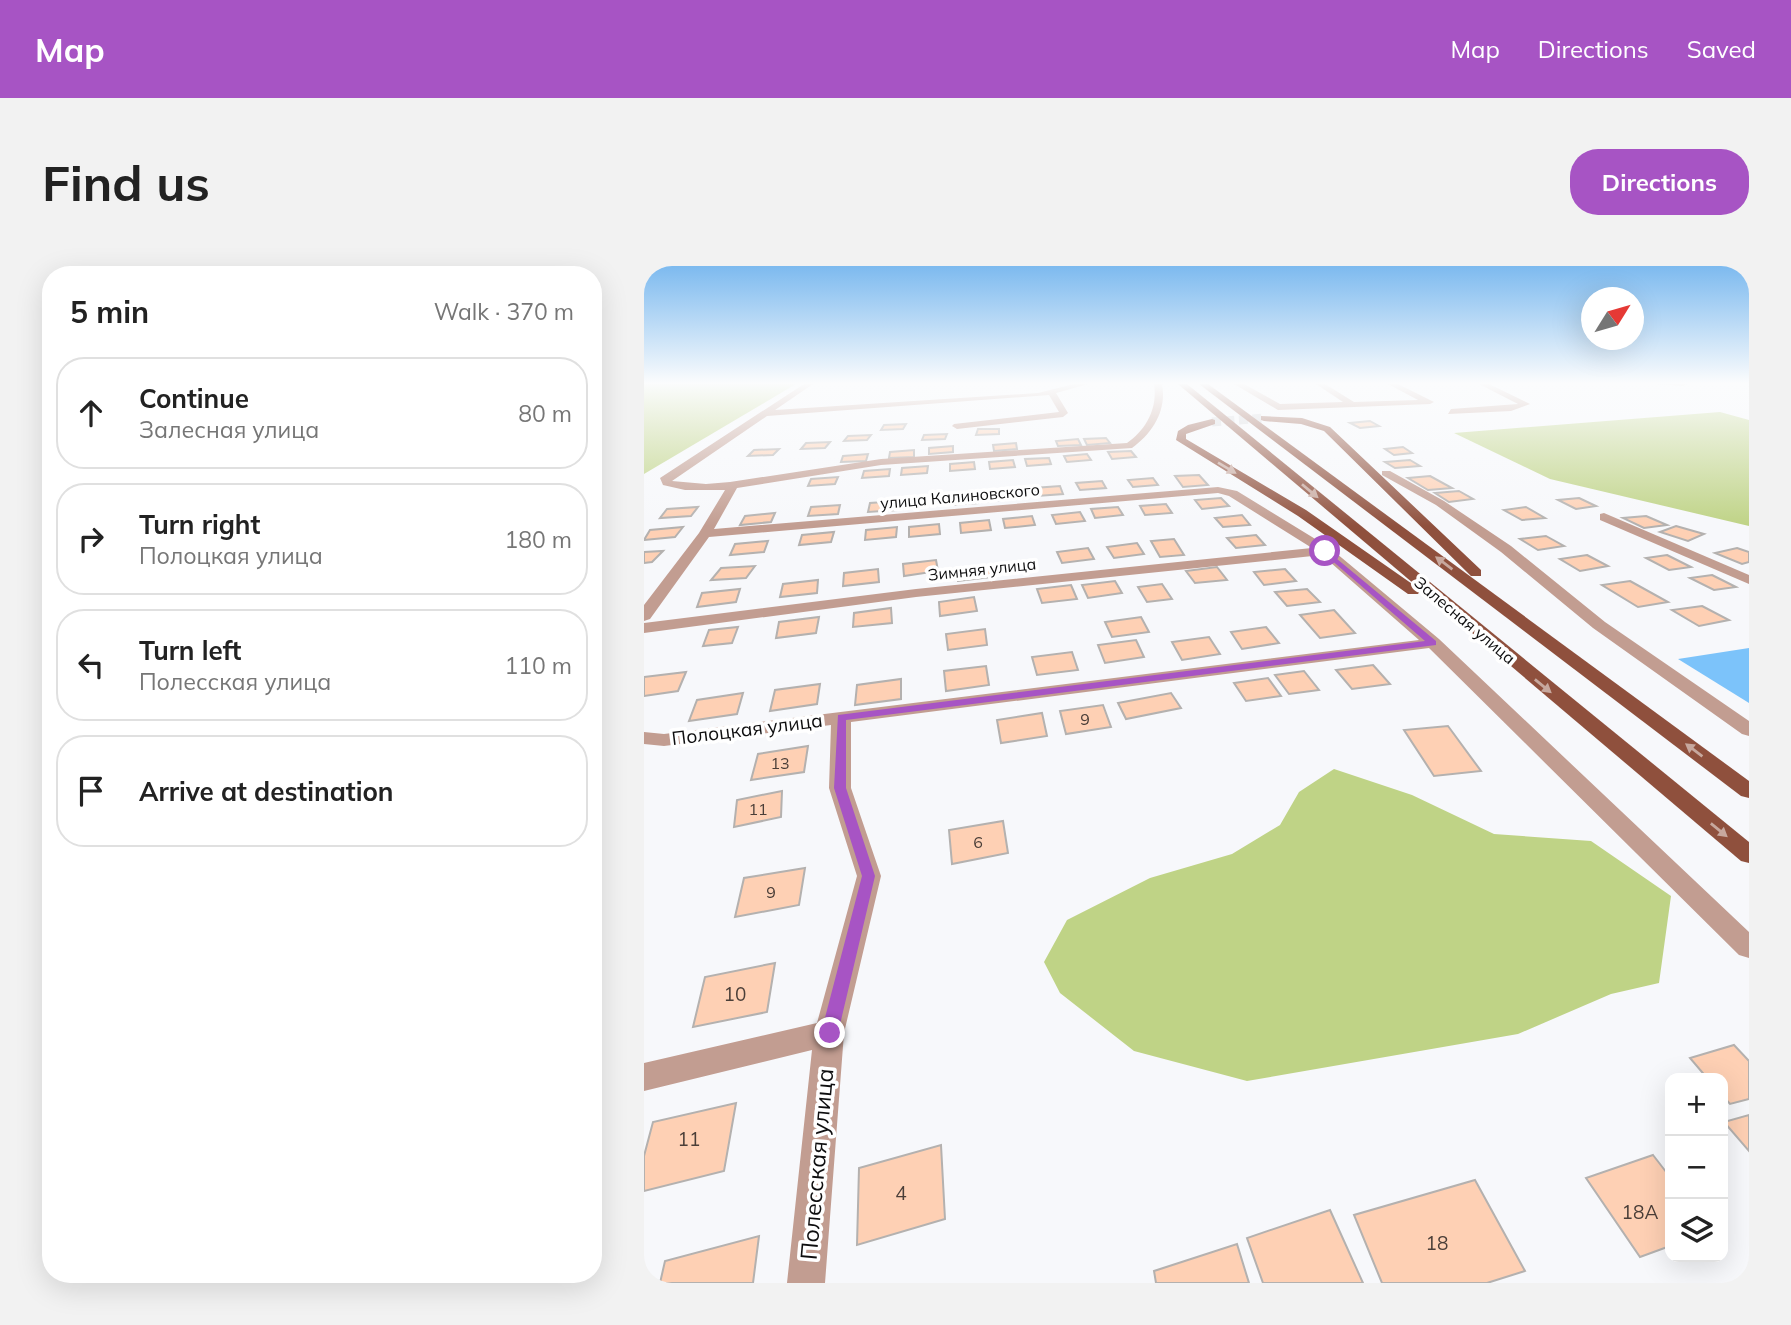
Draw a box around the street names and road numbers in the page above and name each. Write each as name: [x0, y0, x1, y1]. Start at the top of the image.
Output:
street label: улица Калиновского: [879, 479, 1041, 513]
street label: Зимняя улица: [927, 553, 1037, 585]
street label: Залесная улица: [1411, 572, 1519, 668]
street label: Полоцкая улица: [670, 708, 824, 750]
street label: Полесская улица: [794, 1067, 839, 1261]

